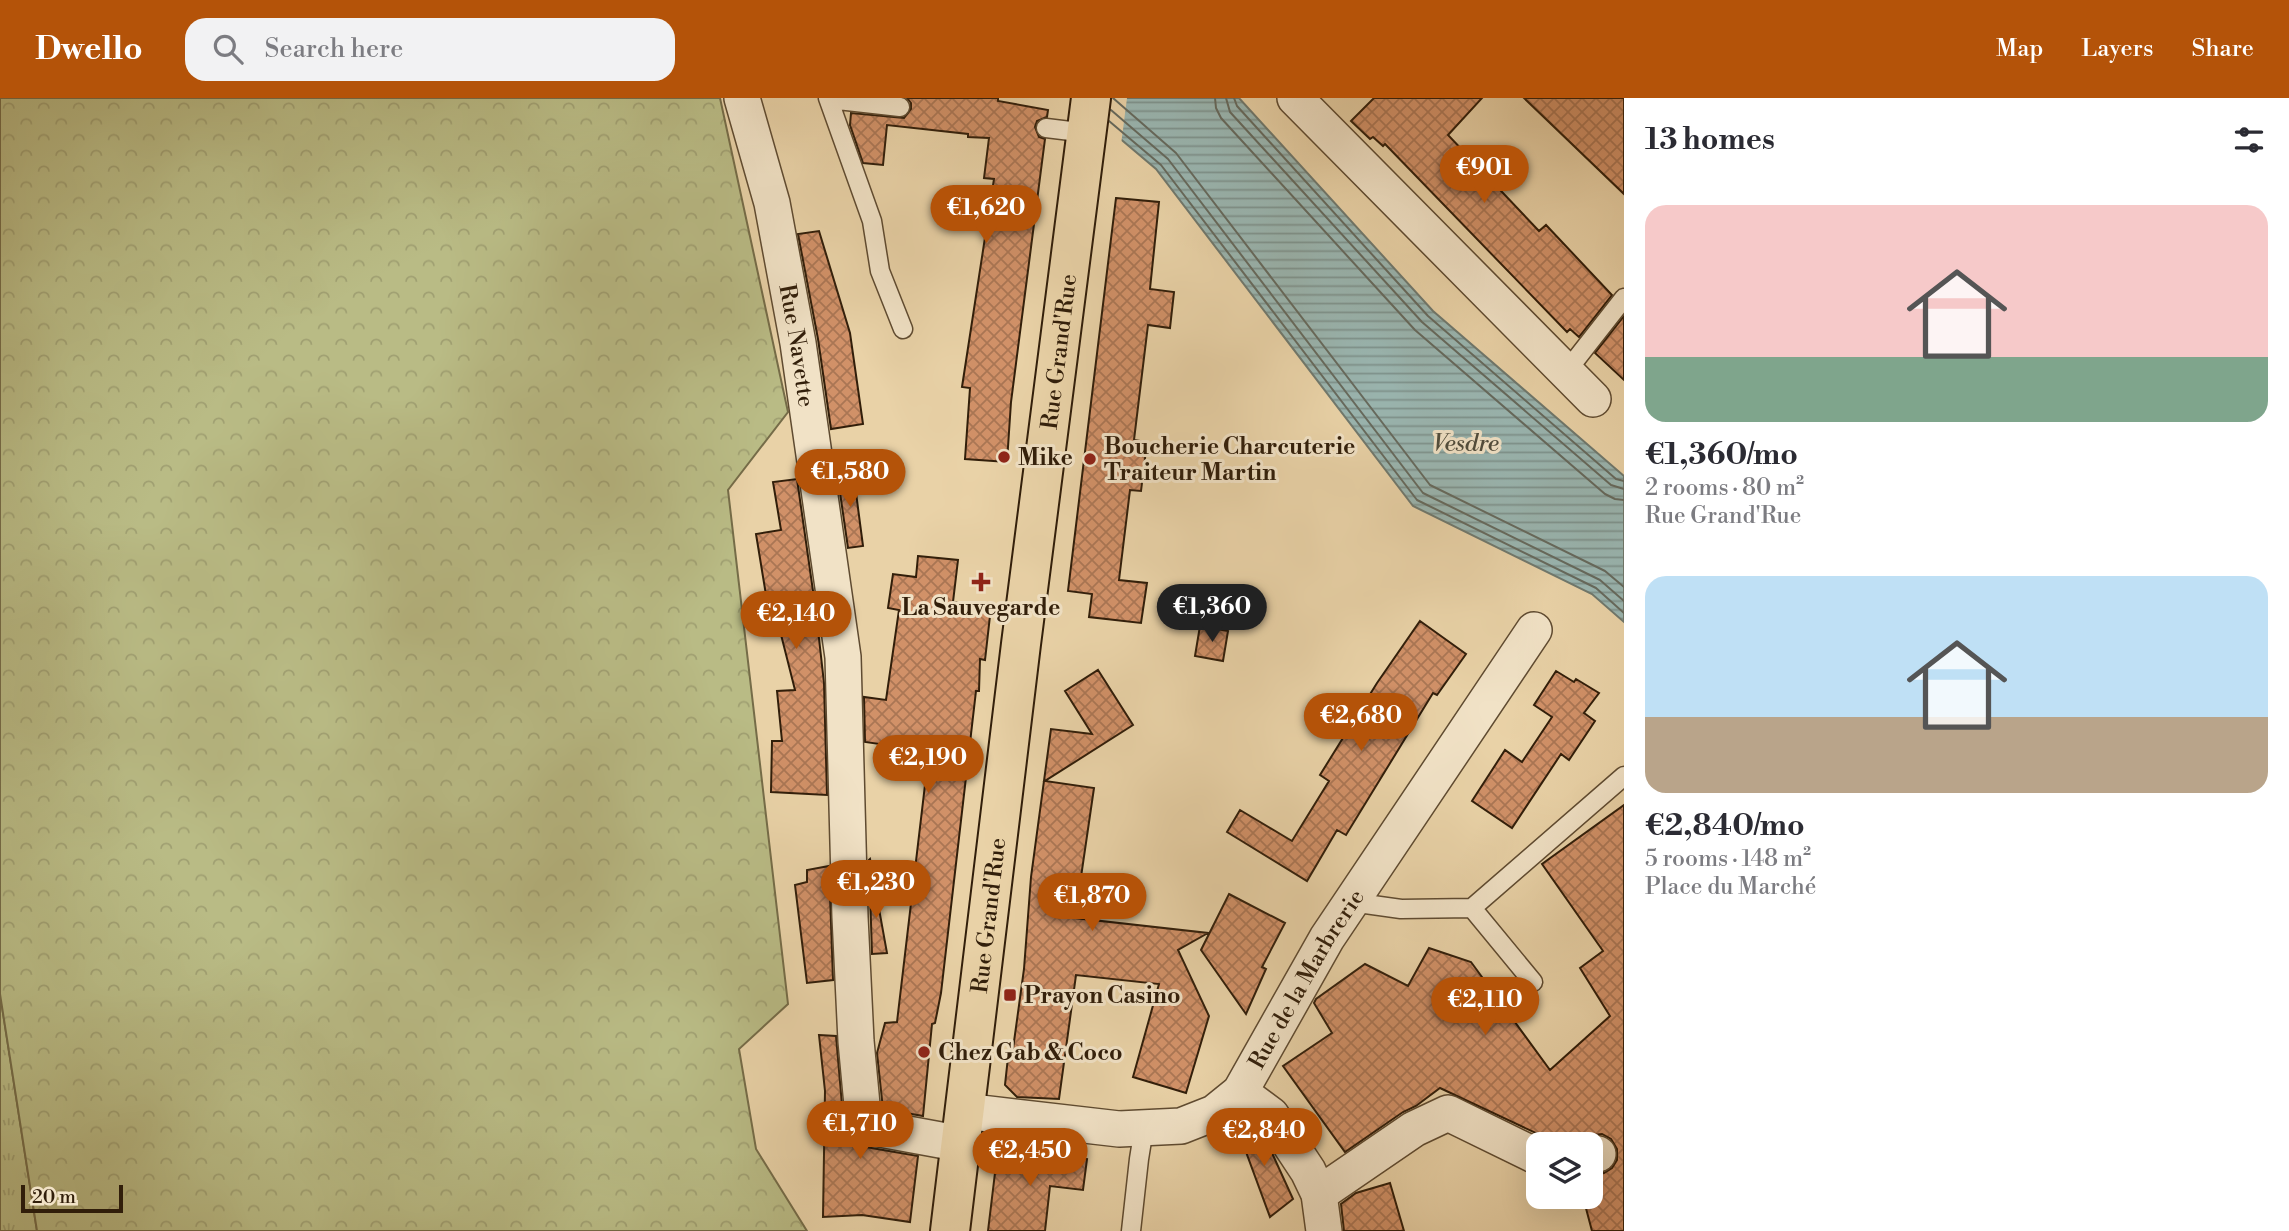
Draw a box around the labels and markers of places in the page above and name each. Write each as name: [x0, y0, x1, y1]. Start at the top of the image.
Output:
pin: €901: [1443, 146, 1525, 205]
pin: €1,620: [929, 186, 1043, 245]
place label: Boucherie Charcuterie Traiteur Martin: [1104, 433, 1355, 487]
place label: Mike: [1018, 444, 1073, 472]
marker: Mike: [996, 449, 1012, 465]
pin: €1,580: [793, 450, 907, 509]
marker: Boucherie Charcuterie Traiteur Martin: [1082, 451, 1098, 467]
marker: La Sauvegarde: [973, 574, 989, 590]
pin: €1,360: [1155, 584, 1269, 644]
pin: €2,140: [739, 592, 853, 651]
place label: La Sauvegarde: [902, 594, 1060, 622]
pin: €2,680: [1304, 694, 1418, 753]
pin: €2,190: [871, 736, 985, 795]
pin: €1,230: [819, 860, 933, 920]
pin: €1,870: [1035, 874, 1149, 933]
pin: €2,110: [1428, 978, 1542, 1037]
place label: Prayon Casino: [1024, 982, 1180, 1010]
marker: Prayon Casino: [1002, 987, 1018, 1003]
place label: Chez Gab & Coco: [938, 1039, 1123, 1067]
marker: Chez Gab & Coco: [916, 1044, 932, 1060]
pin: €1,710: [803, 1102, 917, 1161]
pin: €2,840: [1207, 1108, 1321, 1168]
pin: €2,450: [973, 1128, 1087, 1188]

